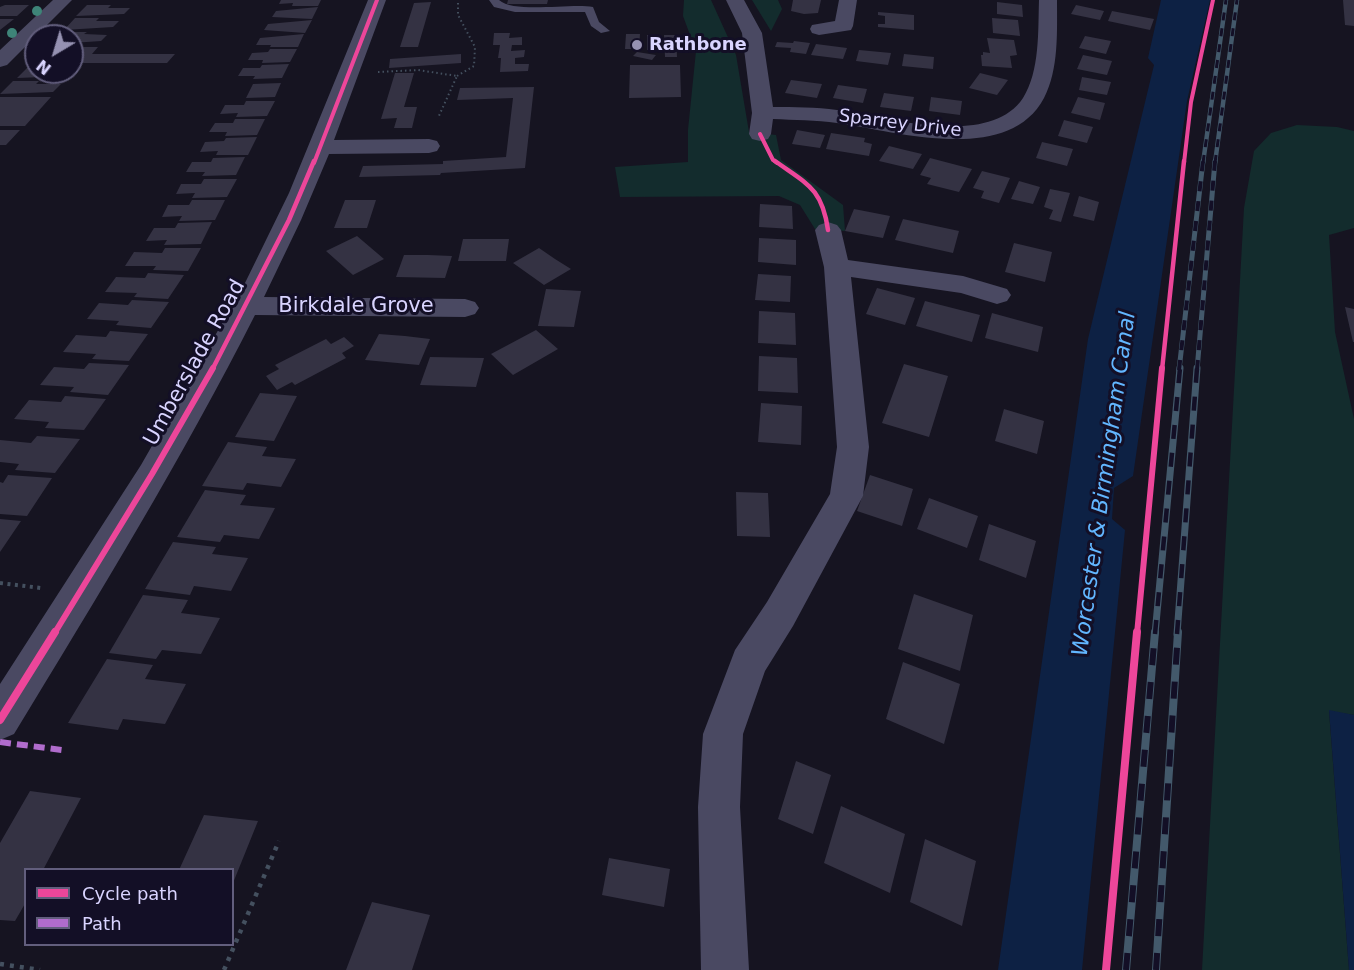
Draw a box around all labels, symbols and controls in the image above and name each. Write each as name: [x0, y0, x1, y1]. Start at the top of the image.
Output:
north arrow: [24, 24, 84, 84]
place label: Rathbone: [649, 34, 747, 56]
marker: Rathbone: [630, 38, 644, 52]
text: N: [33, 55, 55, 79]
street label: Sparrey Drive: [837, 106, 963, 142]
street label: Umberslade Road: [139, 276, 251, 450]
street label: Birkdale Grove: [278, 294, 434, 320]
water label: Worcester & Birmingham Canal: [1068, 310, 1142, 658]
legend: [24, 868, 234, 946]
text: Cycle path: [82, 883, 178, 904]
text: Path: [82, 913, 122, 934]

